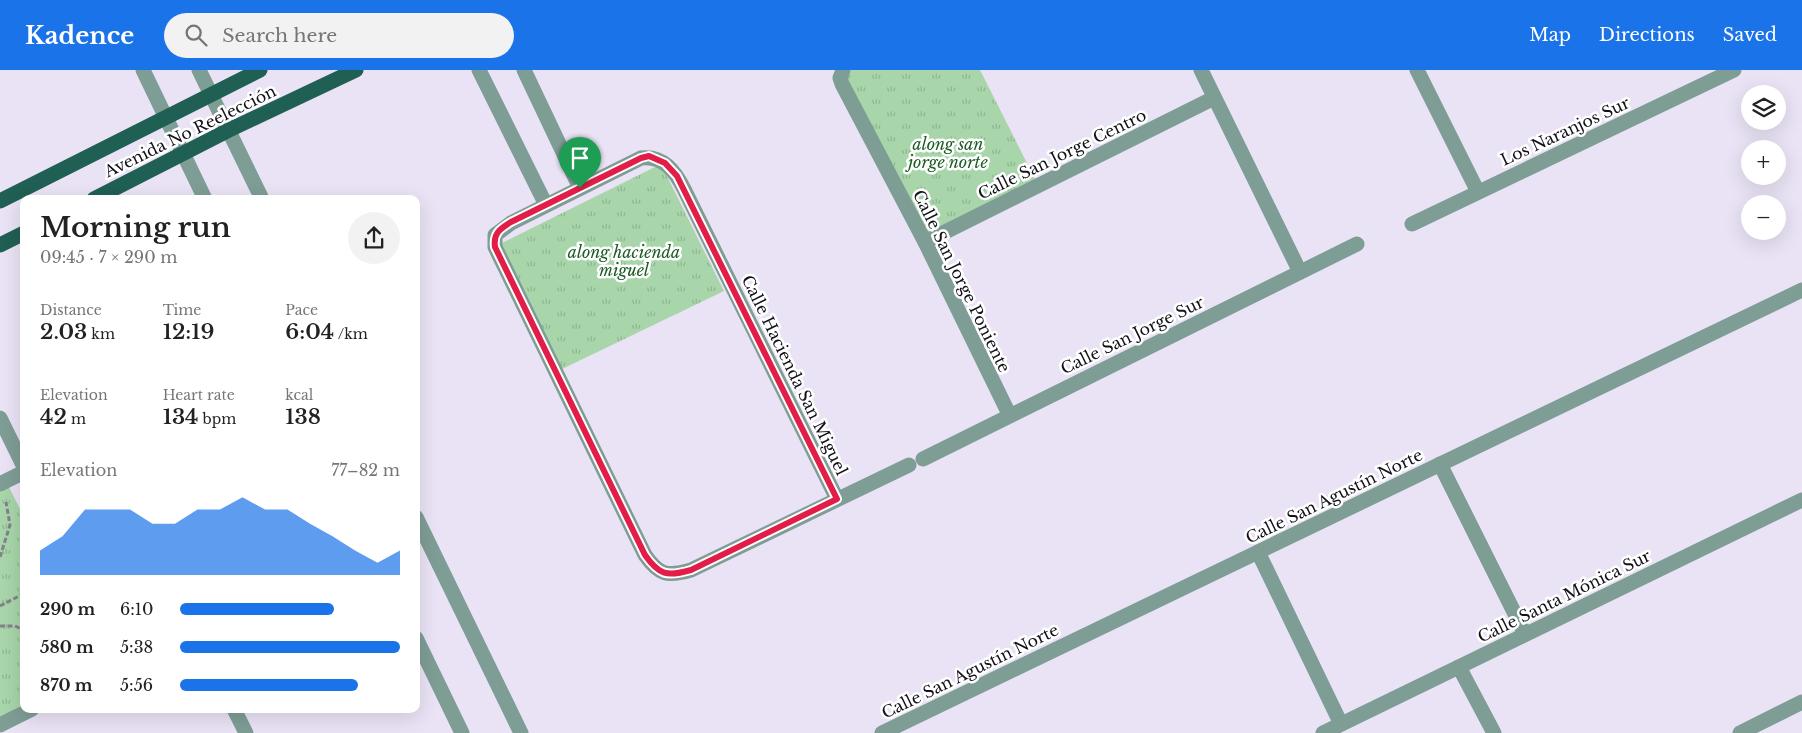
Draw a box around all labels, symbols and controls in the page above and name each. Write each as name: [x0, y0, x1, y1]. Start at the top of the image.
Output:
search box: [164, 13, 514, 58]
text: Kadence: [25, 21, 134, 50]
icon: search: [182, 21, 210, 49]
text: Search here: [222, 24, 337, 47]
text: Map: [1529, 24, 1571, 46]
text: Directions: [1599, 24, 1695, 46]
text: Saved: [1723, 24, 1777, 46]
street label: Avenida No Reelección: [100, 81, 279, 182]
map controls: [1741, 85, 1786, 240]
button: layers: [1741, 85, 1786, 130]
street label: Los Naranjos Sur: [1497, 92, 1633, 170]
street label: Calle San Jorge Centro: [975, 104, 1149, 204]
park label: along san jorge norte: [904, 134, 988, 172]
pin: [559, 137, 601, 188]
button: +: [1741, 140, 1786, 185]
icon: arrive: [566, 144, 594, 172]
street label: Calle San Jorge Poniente: [909, 186, 1015, 376]
button: −: [1741, 195, 1786, 240]
text: Morning run: [40, 210, 231, 245]
button: share: [348, 212, 400, 264]
park label: along hacienda miguel: [568, 242, 680, 280]
text: 09:45 · 7 × 290 m: [40, 247, 177, 267]
street label: Calle Hacienda San Miguel: [738, 272, 852, 478]
street label: Calle San Jorge Sur: [1057, 292, 1207, 378]
text: Distance: [40, 301, 102, 319]
text: Time: [163, 301, 201, 319]
text: Pace: [285, 301, 318, 319]
text: 2.03: [40, 319, 87, 345]
text: 12:19: [163, 319, 214, 345]
text: 6:04: [285, 319, 334, 345]
text: km: [87, 325, 115, 343]
text: /km: [334, 325, 368, 343]
text: Elevation: [40, 386, 108, 404]
text: Heart rate: [163, 386, 235, 404]
text: kcal: [285, 386, 313, 404]
text: 42: [40, 404, 67, 430]
text: 134: [163, 404, 199, 430]
text: 138: [285, 404, 321, 430]
text: m: [67, 410, 86, 428]
text: bpm: [199, 410, 236, 428]
street label: Calle San Agustín Norte: [1242, 444, 1426, 548]
text: Elevation: [40, 460, 117, 480]
text: 77–82 m: [331, 460, 400, 480]
street label: Calle Santa Mónica Sur: [1474, 545, 1654, 647]
text: 290 m: [40, 599, 95, 619]
text: 6:10: [120, 599, 153, 619]
street label: Calle San Agustín Norte: [878, 619, 1062, 723]
text: 580 m: [40, 637, 94, 657]
text: 5:38: [120, 637, 153, 657]
text: 870 m: [40, 675, 92, 695]
text: 5:56: [120, 675, 153, 695]

